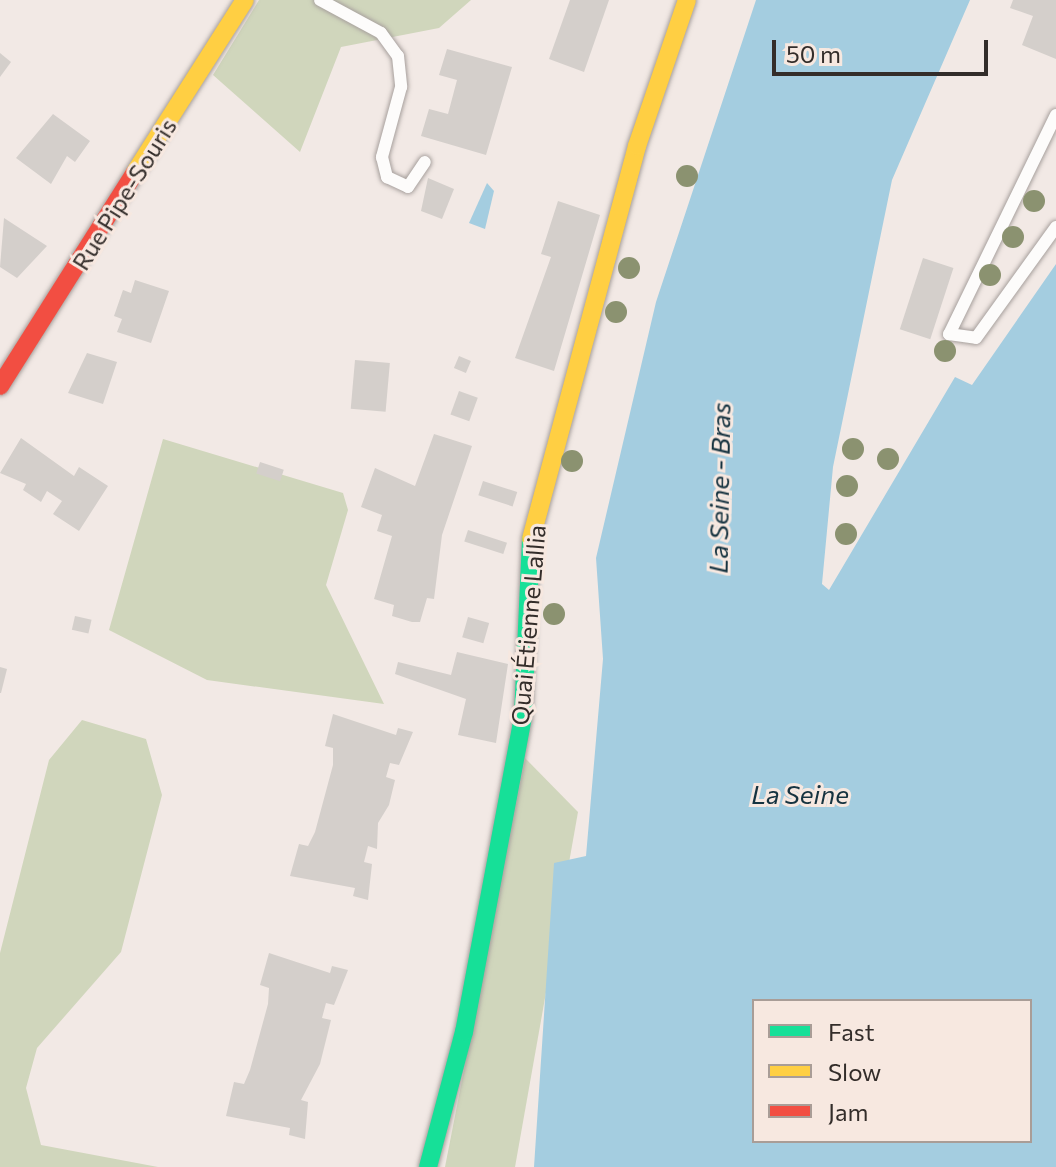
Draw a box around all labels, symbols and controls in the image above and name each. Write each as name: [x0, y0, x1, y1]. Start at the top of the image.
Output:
scale bar: [776, 24, 992, 74]
text: 50 m: [786, 39, 841, 68]
street label: Rue Pipe-Souris: [66, 113, 182, 275]
water label: La Seine - Bras: [702, 402, 736, 574]
street label: Quai Étienne Lallia: [505, 524, 551, 726]
water label: La Seine: [751, 778, 849, 810]
legend: [752, 999, 1032, 1143]
text: Fast: [828, 1017, 875, 1046]
text: Slow: [828, 1057, 881, 1086]
text: Jam: [828, 1097, 868, 1126]

